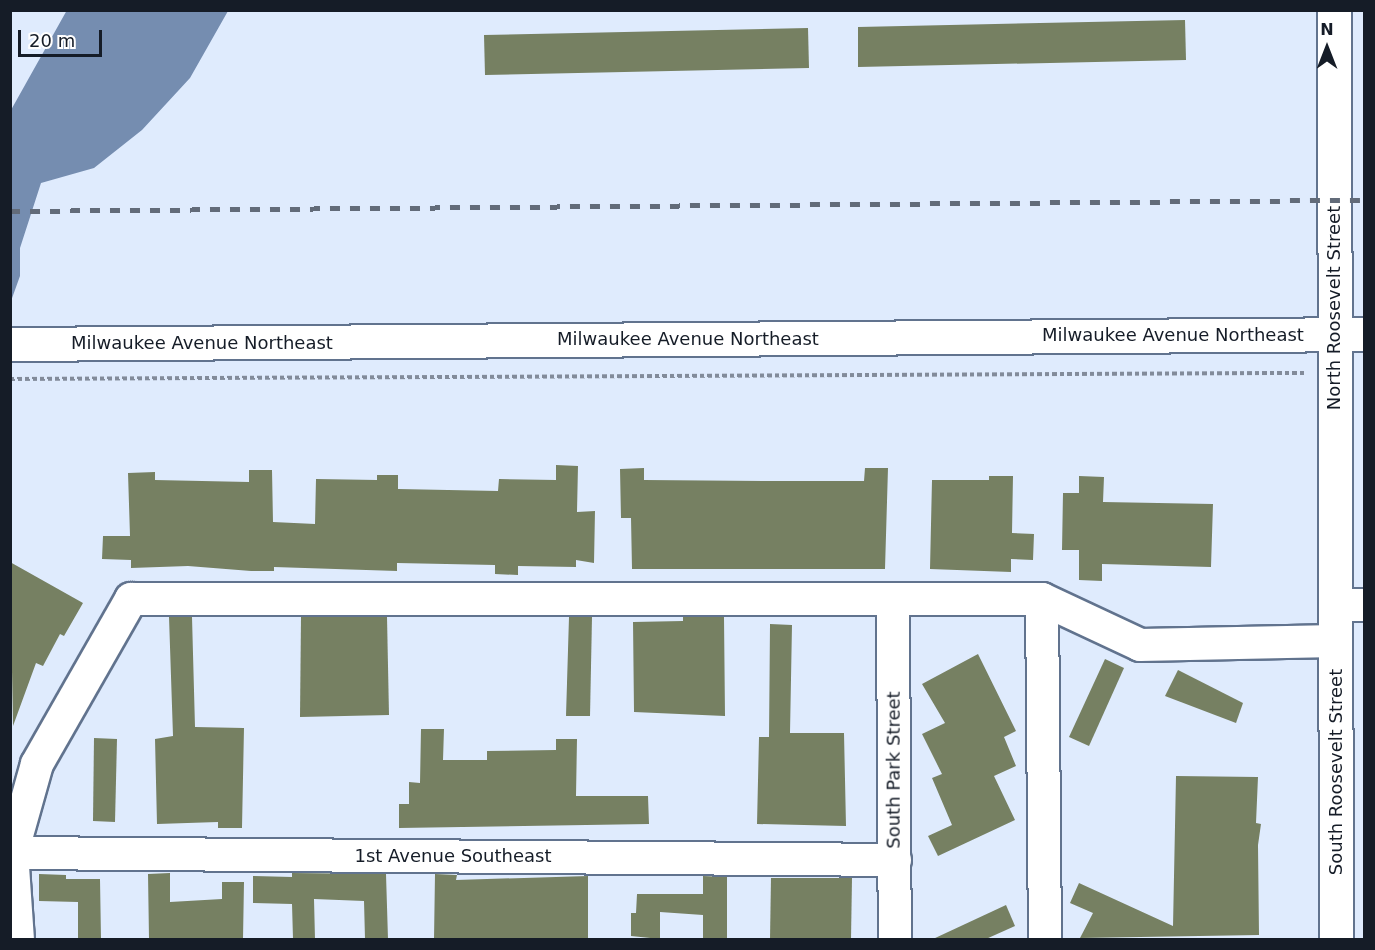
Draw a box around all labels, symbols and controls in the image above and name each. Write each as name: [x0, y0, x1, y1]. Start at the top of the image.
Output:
scale bar: [21, 18, 105, 56]
north arrow: [1297, 18, 1357, 78]
text: N: [1320, 20, 1334, 39]
text: 20 m: [29, 30, 75, 51]
street label: North Roosevelt Street: [1323, 206, 1345, 410]
street label: Milwaukee Avenue Northeast: [1042, 324, 1304, 346]
street label: Milwaukee Avenue Northeast: [557, 328, 819, 350]
street label: Milwaukee Avenue Northeast: [71, 332, 333, 354]
street label: South Roosevelt Street: [1325, 669, 1347, 875]
street label: South Park Street: [883, 691, 905, 849]
street label: 1st Avenue Southeast: [354, 845, 552, 867]

